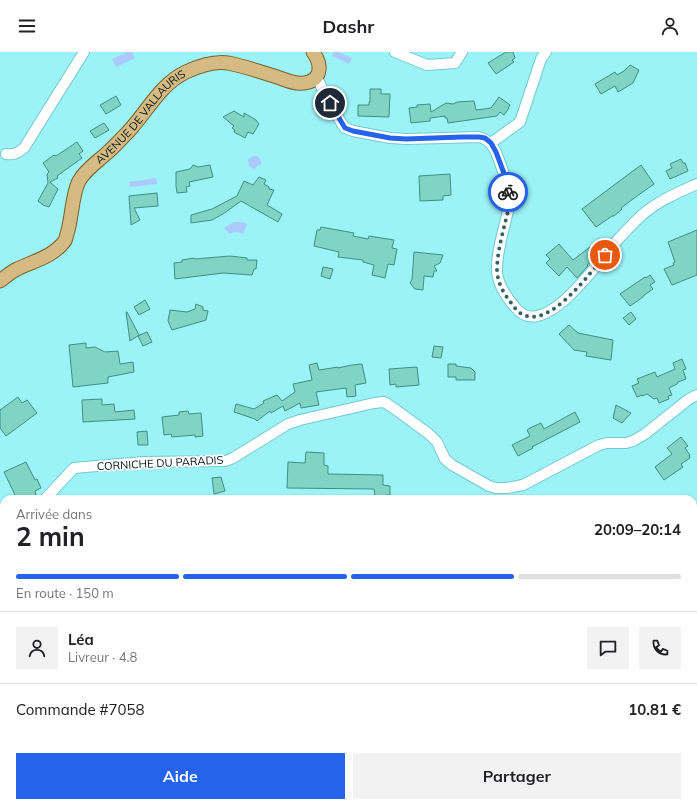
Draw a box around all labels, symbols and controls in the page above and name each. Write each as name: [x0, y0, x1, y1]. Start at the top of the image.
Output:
icon: menu: [16, 15, 38, 37]
text: Dashr: [323, 15, 374, 38]
icon: person: [659, 15, 681, 37]
street label: AVENUE DE VALLAURIS: [93, 67, 188, 167]
pin: [313, 86, 347, 120]
icon: home: [319, 92, 341, 114]
courier: [488, 172, 528, 212]
icon: bike: [497, 181, 519, 203]
pin: [588, 238, 622, 272]
icon: bag: [594, 244, 616, 266]
street label: CORNICHE DU PARADIS: [96, 453, 224, 473]
text: Arrivée dans: [16, 506, 92, 522]
text: 2 min: [16, 520, 85, 553]
text: 20:09–20:14: [594, 520, 681, 539]
text: En route · 150 m: [16, 585, 114, 601]
button: person: [16, 627, 58, 669]
button: chat: [587, 627, 629, 669]
button: phone: [639, 627, 681, 669]
text: Léa: [68, 630, 94, 649]
text: Livreur · 4.8: [68, 649, 137, 665]
text: Commande #7058: [16, 700, 145, 719]
text: 10.81 €: [628, 700, 681, 719]
button: Aide: [16, 753, 345, 799]
button: Partager: [353, 753, 681, 799]

